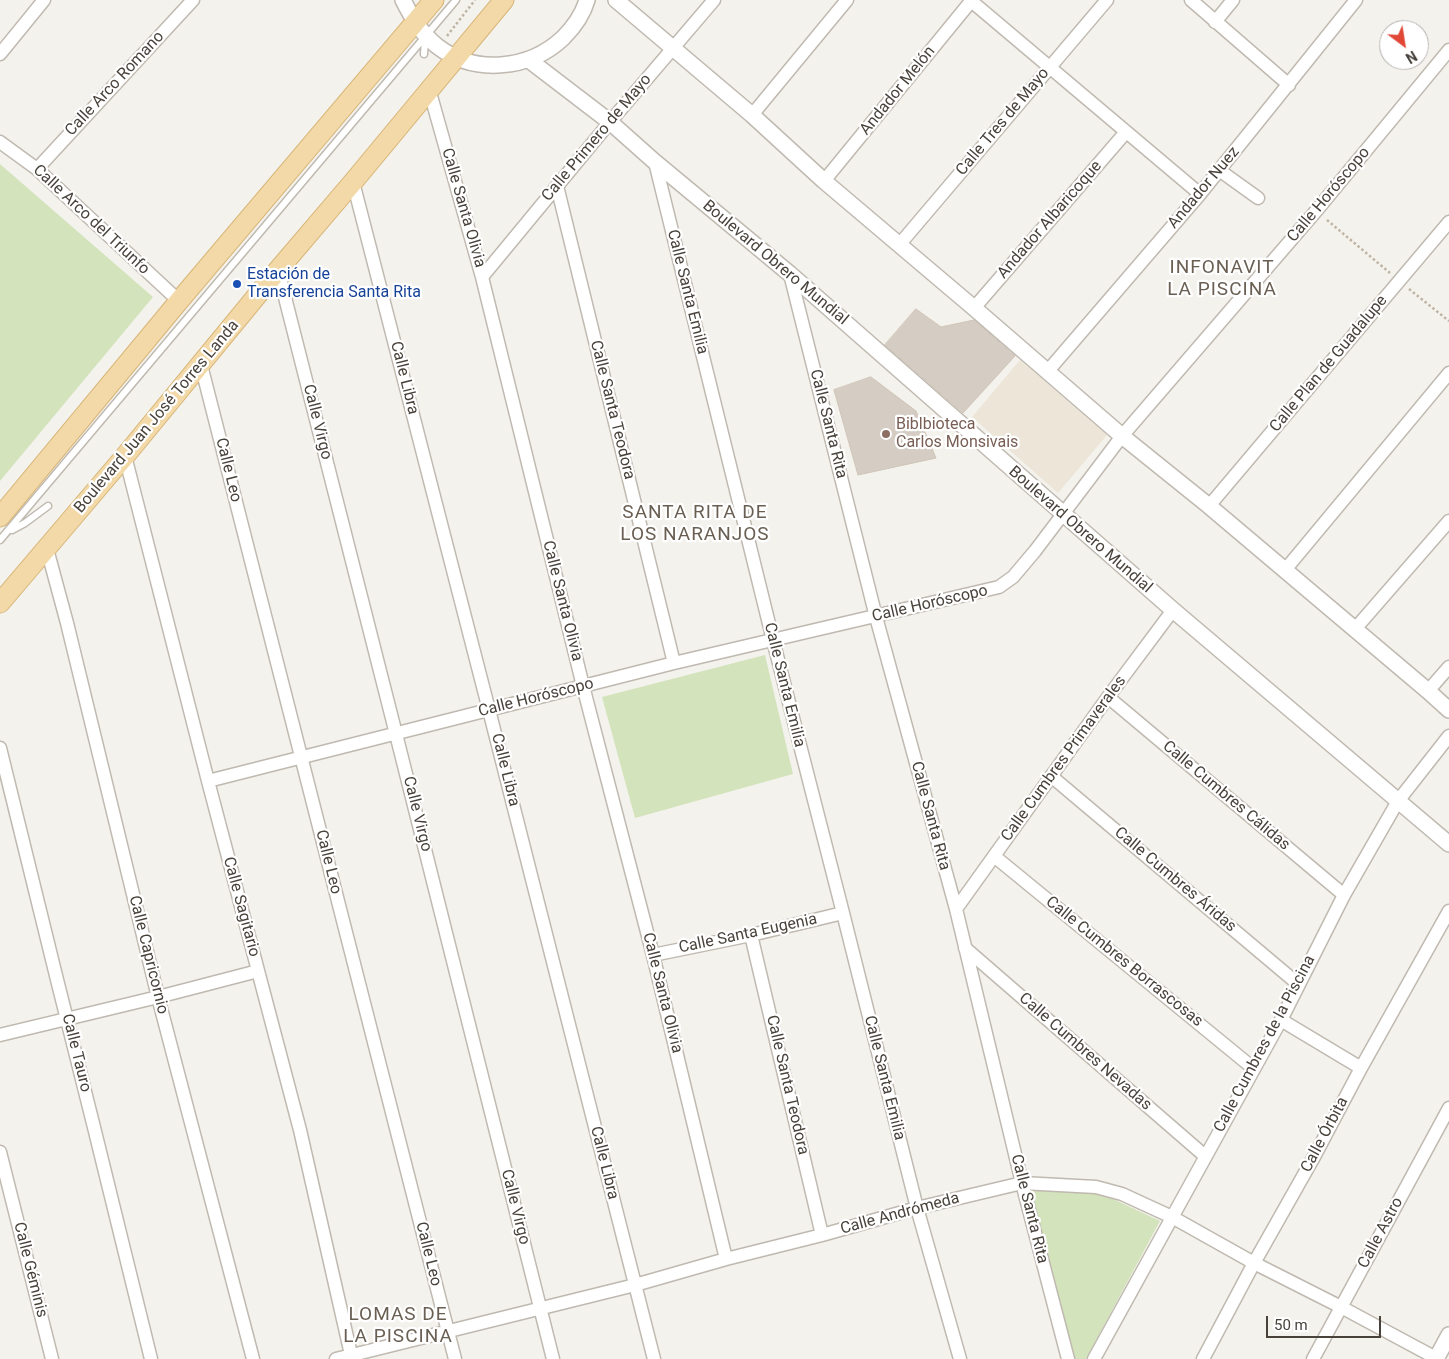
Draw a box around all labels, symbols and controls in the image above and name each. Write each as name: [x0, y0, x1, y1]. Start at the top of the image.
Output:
north arrow: [1379, 20, 1429, 70]
street label: Calle Arco Romano: [62, 28, 168, 140]
street label: Andador Melón: [856, 43, 940, 139]
text: N: [1403, 48, 1420, 66]
street label: Calle Tres de Mayo: [952, 64, 1054, 180]
street label: Calle Primero de Mayo: [538, 70, 656, 206]
street label: Andador Nuez: [1164, 143, 1244, 233]
street label: Calle Horóscopo: [1284, 144, 1374, 246]
street label: Calle Santa Olivia: [437, 146, 489, 270]
street label: Andador Albaricoque: [994, 157, 1106, 283]
street label: Calle Arco del Triunfo: [29, 161, 153, 279]
street label: Boulevard Obrero Mundial: [698, 196, 852, 330]
street label: Calle Santa Emilia: [662, 228, 712, 356]
district label: INFONAVIT LA PISCINA: [1166, 257, 1278, 301]
place label: Estación de Transferencia Santa Rita: [247, 265, 421, 303]
marker: Estación de Transferencia Santa Rita: [231, 278, 243, 290]
street label: Calle Plan de Guadalupe: [1266, 292, 1392, 436]
street label: Boulevard Juan José Torres Landa: [71, 317, 243, 517]
street label: Calle Santa Teodora: [585, 338, 639, 482]
street label: Calle Libra: [386, 339, 422, 417]
street label: Calle Santa Rita: [805, 367, 851, 481]
street label: Calle Virgo: [298, 382, 336, 462]
place label: Biblbioteca Carlos Monsivais: [896, 415, 1018, 453]
marker: Biblbioteca Carlos Monsivais: [880, 428, 892, 440]
street label: Calle Leo: [211, 436, 245, 504]
street label: Boulevard Obrero Mundial: [1004, 462, 1156, 598]
district label: SANTA RITA DE LOS NARANJOS: [619, 502, 771, 546]
street label: Calle Santa Olivia: [538, 539, 586, 663]
street label: Calle Horóscopo: [870, 581, 990, 627]
street label: Calle Santa Emilia: [759, 621, 809, 749]
street label: Calle Cumbres Primaverales: [997, 672, 1131, 846]
street label: Calle Horóscopo: [476, 674, 596, 722]
street label: Calle Libra: [487, 731, 523, 809]
street label: Calle Cumbres Cálidas: [1158, 737, 1294, 855]
street label: Calle Santa Rita: [906, 759, 954, 873]
street label: Calle Virgo: [398, 774, 436, 854]
street label: Calle Cumbres Áridas: [1110, 823, 1240, 937]
street label: Calle Leo: [311, 828, 345, 896]
street label: Calle Sagitario: [218, 855, 264, 959]
street label: Calle Cumbres Borrascosas: [1041, 893, 1207, 1031]
street label: Calle Capricornio: [124, 894, 172, 1016]
street label: Calle Santa Eugenia: [677, 910, 819, 958]
street label: Calle Santa Olivia: [638, 931, 686, 1055]
street label: Calle Cumbres de la Piscina: [1210, 952, 1320, 1136]
street label: Calle Cumbres Nevadas: [1015, 989, 1155, 1115]
street label: Calle Tauro: [57, 1012, 95, 1094]
street label: Calle Santa Teodora: [762, 1013, 812, 1157]
street label: Calle Santa Emilia: [859, 1014, 909, 1142]
street label: Calle Órbita: [1297, 1094, 1353, 1176]
street label: Calle Libra: [586, 1124, 622, 1202]
street label: Calle Santa Rita: [1006, 1152, 1052, 1266]
street label: Calle Virgo: [496, 1167, 534, 1247]
street label: Calle Andrómeda: [838, 1189, 962, 1239]
street label: Calle Astro: [1354, 1194, 1408, 1272]
street label: Calle Géminis: [9, 1220, 51, 1320]
street label: Calle Leo: [411, 1220, 445, 1288]
district label: LOMAS DE LA PISCINA: [342, 1304, 454, 1348]
scale bar: [1269, 1306, 1384, 1338]
text: 50 m: [1274, 1316, 1308, 1334]

